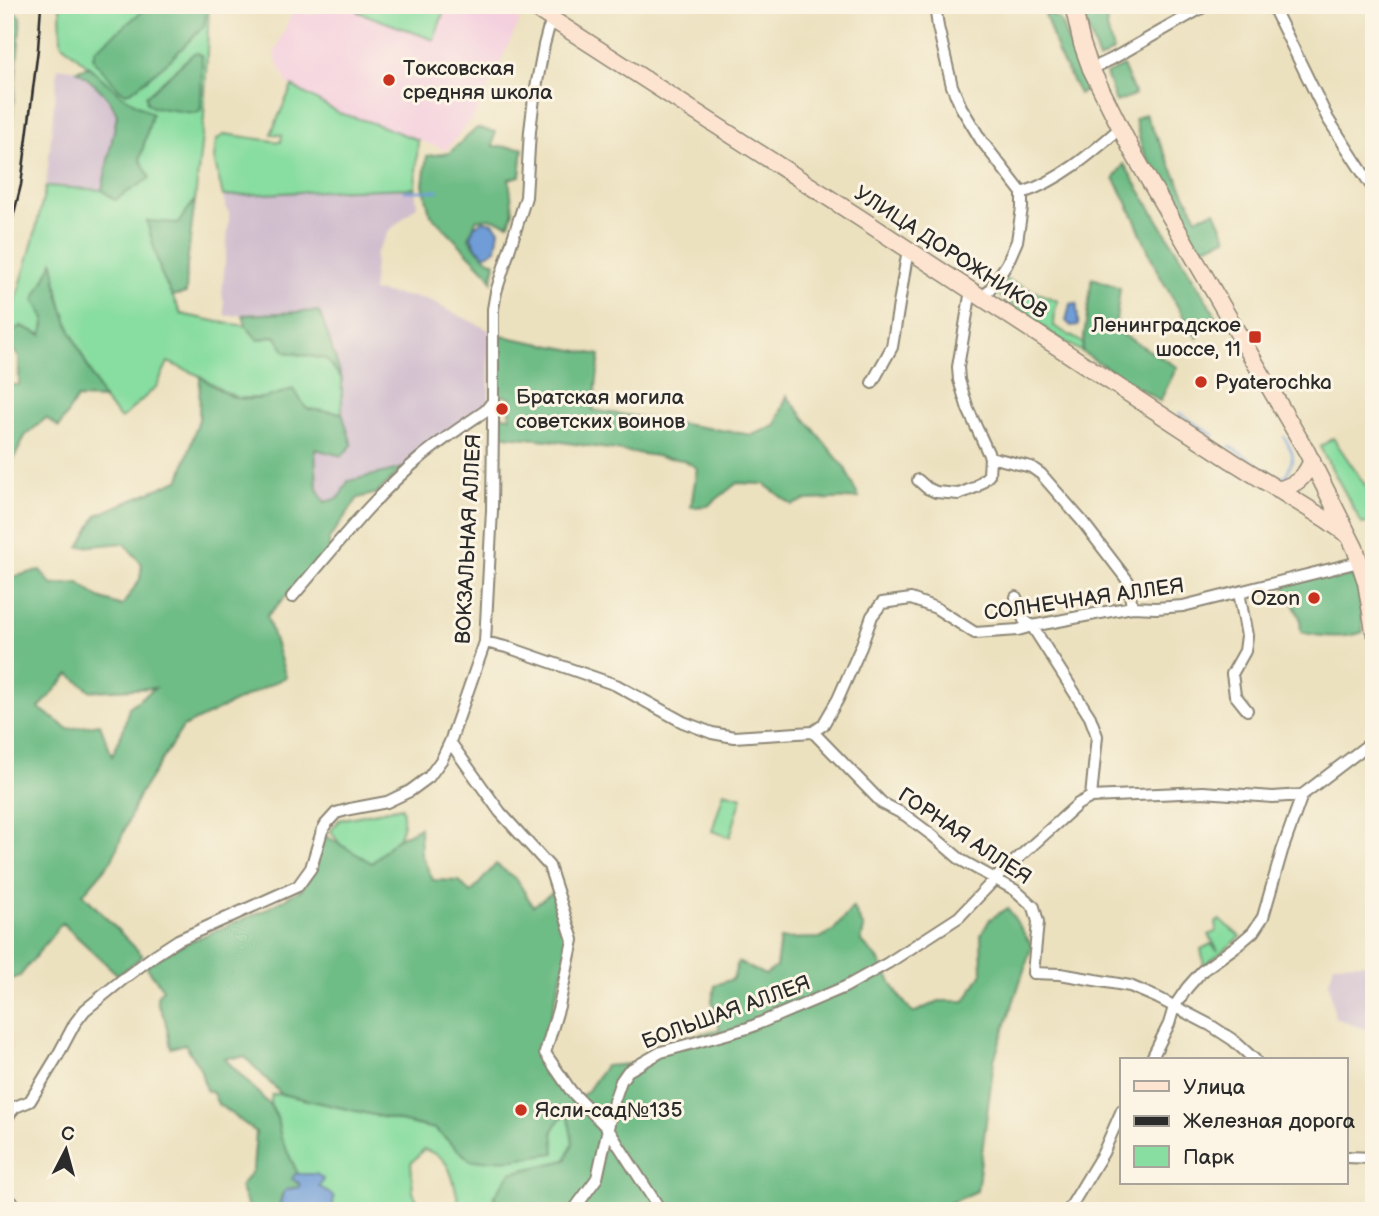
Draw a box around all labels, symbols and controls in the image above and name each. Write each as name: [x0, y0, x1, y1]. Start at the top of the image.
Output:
place label: Токсовская средняя школа: [403, 56, 553, 105]
marker: Токсовская средняя школа: [381, 72, 397, 88]
street label: УЛИЦА ДОРОЖНИКОВ: [849, 181, 1052, 324]
place label: Ленинградское шоссе, 11: [1090, 313, 1241, 362]
marker: Ленинградское шоссе, 11: [1247, 329, 1263, 345]
place label: Pyaterochka: [1215, 370, 1332, 395]
marker: Pyaterochka: [1193, 374, 1209, 390]
place label: Братская могила советских воинов: [516, 385, 685, 434]
marker: Братская могила советских воинов: [494, 401, 510, 417]
street label: ВОКЗАЛЬНАЯ АЛЛЕЯ: [451, 433, 486, 645]
street label: СОЛНЕЧНАЯ АЛЛЕЯ: [982, 573, 1186, 626]
place label: Ozon: [1251, 586, 1300, 611]
marker: Ozon: [1306, 590, 1322, 606]
street label: ГОРНАЯ АЛЛЕЯ: [893, 783, 1036, 890]
street label: БОЛЬШАЯ АЛЛЕЯ: [638, 970, 814, 1055]
legend: [1120, 1058, 1348, 1184]
text: Улица: [1183, 1075, 1246, 1100]
place label: Ясли-сад№135: [535, 1098, 682, 1123]
marker: Ясли-сад№135: [513, 1102, 529, 1118]
text: Железная дорога: [1183, 1109, 1356, 1134]
north arrow: [32, 1114, 102, 1184]
text: С: [60, 1122, 75, 1147]
text: Парк: [1183, 1145, 1234, 1170]

